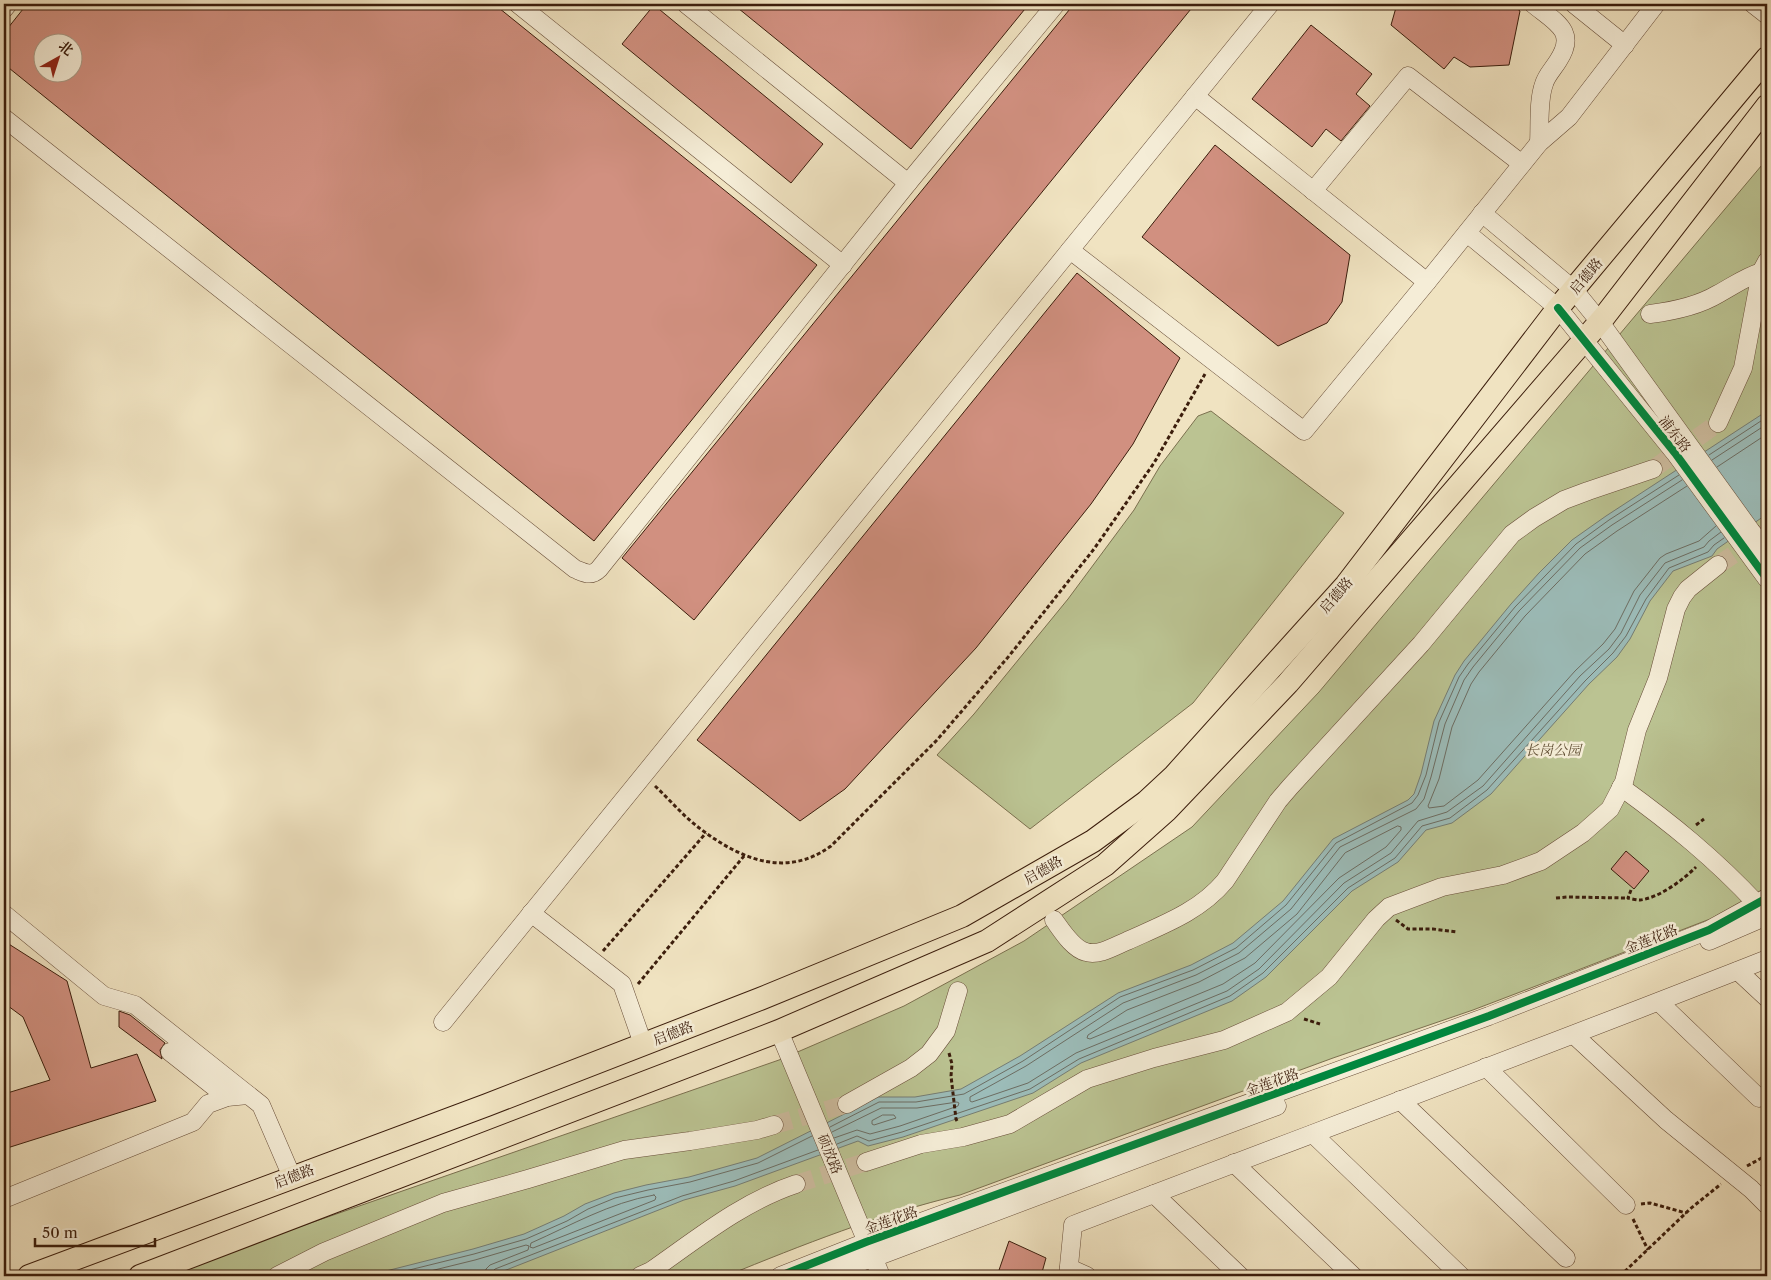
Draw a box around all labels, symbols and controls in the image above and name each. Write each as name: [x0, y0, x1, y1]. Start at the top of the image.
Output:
north arrow: [32, 32, 82, 82]
text: 北: [55, 36, 77, 59]
street label: 启德路: [1566, 254, 1606, 298]
street label: 浦东路: [1655, 412, 1695, 456]
street label: 启德路: [1315, 573, 1357, 617]
park label: 长岗公园: [1525, 741, 1583, 759]
street label: 启德路: [1020, 852, 1066, 888]
street label: 金莲花路: [1622, 920, 1680, 958]
street label: 启德路: [650, 1017, 696, 1049]
street label: 金莲花路: [1243, 1064, 1301, 1100]
street label: 硕放路: [814, 1131, 846, 1177]
street label: 启德路: [271, 1160, 317, 1192]
street label: 金莲花路: [862, 1202, 920, 1238]
scale bar: [35, 1215, 155, 1247]
text: 50 m: [42, 1223, 78, 1242]

